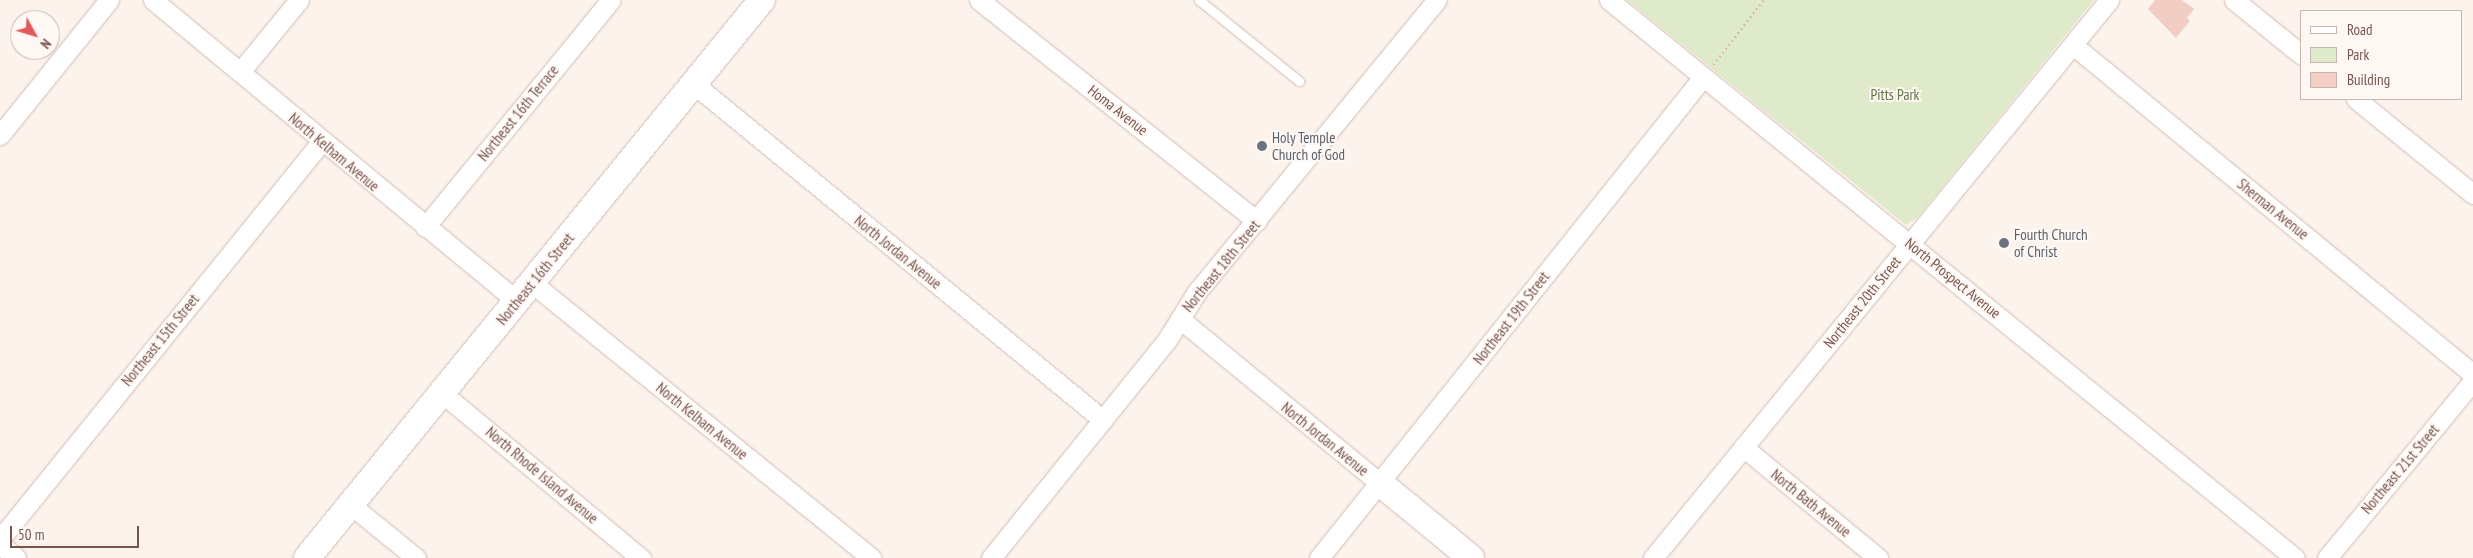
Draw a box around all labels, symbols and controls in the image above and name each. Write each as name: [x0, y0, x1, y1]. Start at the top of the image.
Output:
north arrow: [10, 10, 60, 60]
legend: [2300, 10, 2463, 100]
text: Road: [2347, 20, 2373, 39]
text: N: [37, 35, 55, 52]
text: Park: [2347, 45, 2369, 64]
street label: Northeast 16th Terrace: [474, 61, 562, 165]
text: Building: [2347, 70, 2390, 89]
street label: Homa Avenue: [1084, 81, 1152, 139]
park label: Pitts Park: [1871, 86, 1919, 104]
street label: North Kelham Avenue: [285, 109, 383, 195]
place label: Holy Temple Church of God: [1272, 128, 1345, 163]
marker: Holy Temple Church of God: [1256, 140, 1268, 152]
street label: Sherman Avenue: [2234, 175, 2312, 243]
street label: North Jordan Avenue: [851, 211, 945, 293]
street label: Northeast 18th Street: [1179, 217, 1263, 315]
place label: Fourth Church of Christ: [2014, 225, 2088, 260]
street label: Northeast 16th Street: [493, 230, 577, 328]
street label: North Prospect Avenue: [1901, 234, 2005, 322]
marker: Fourth Church of Christ: [1998, 237, 2010, 249]
street label: Northeast 20th Street: [1820, 253, 1904, 351]
street label: Northeast 19th Street: [1469, 268, 1553, 368]
street label: Northeast 15th Street: [118, 291, 202, 389]
street label: North Kelham Avenue: [652, 378, 752, 464]
street label: North Jordan Avenue: [1278, 398, 1372, 480]
street label: Northeast 21st Street: [2357, 421, 2443, 517]
street label: North Rhode Island Avenue: [482, 423, 602, 527]
street label: North Bath Avenue: [1767, 465, 1855, 541]
scale bar: [12, 516, 141, 548]
text: 50 m: [18, 525, 44, 544]

